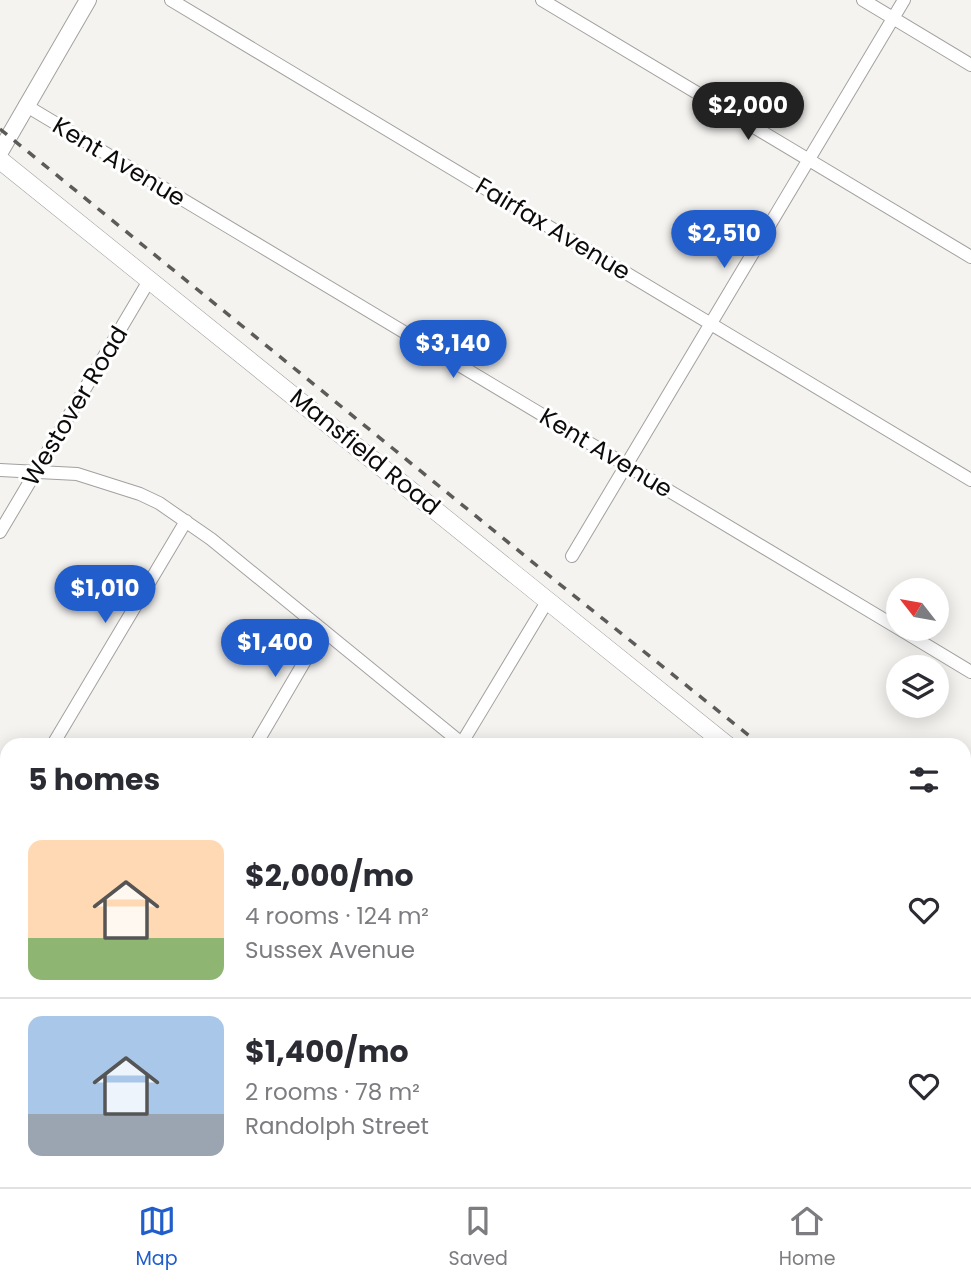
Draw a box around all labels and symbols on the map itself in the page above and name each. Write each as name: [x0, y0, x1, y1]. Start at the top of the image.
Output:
pin: $2,000: [691, 82, 805, 142]
street label: Kent Avenue: [47, 109, 192, 214]
street label: Fairfax Avenue: [470, 169, 637, 288]
pin: $2,510: [667, 210, 781, 270]
street label: Westover Road: [14, 320, 135, 492]
pin: $3,140: [396, 320, 510, 380]
street label: Mansfield Road: [283, 381, 447, 522]
street label: Kent Avenue: [534, 400, 679, 505]
pin: $1,010: [48, 566, 162, 625]
north arrow: [886, 578, 948, 640]
pin: $1,400: [218, 620, 332, 679]

